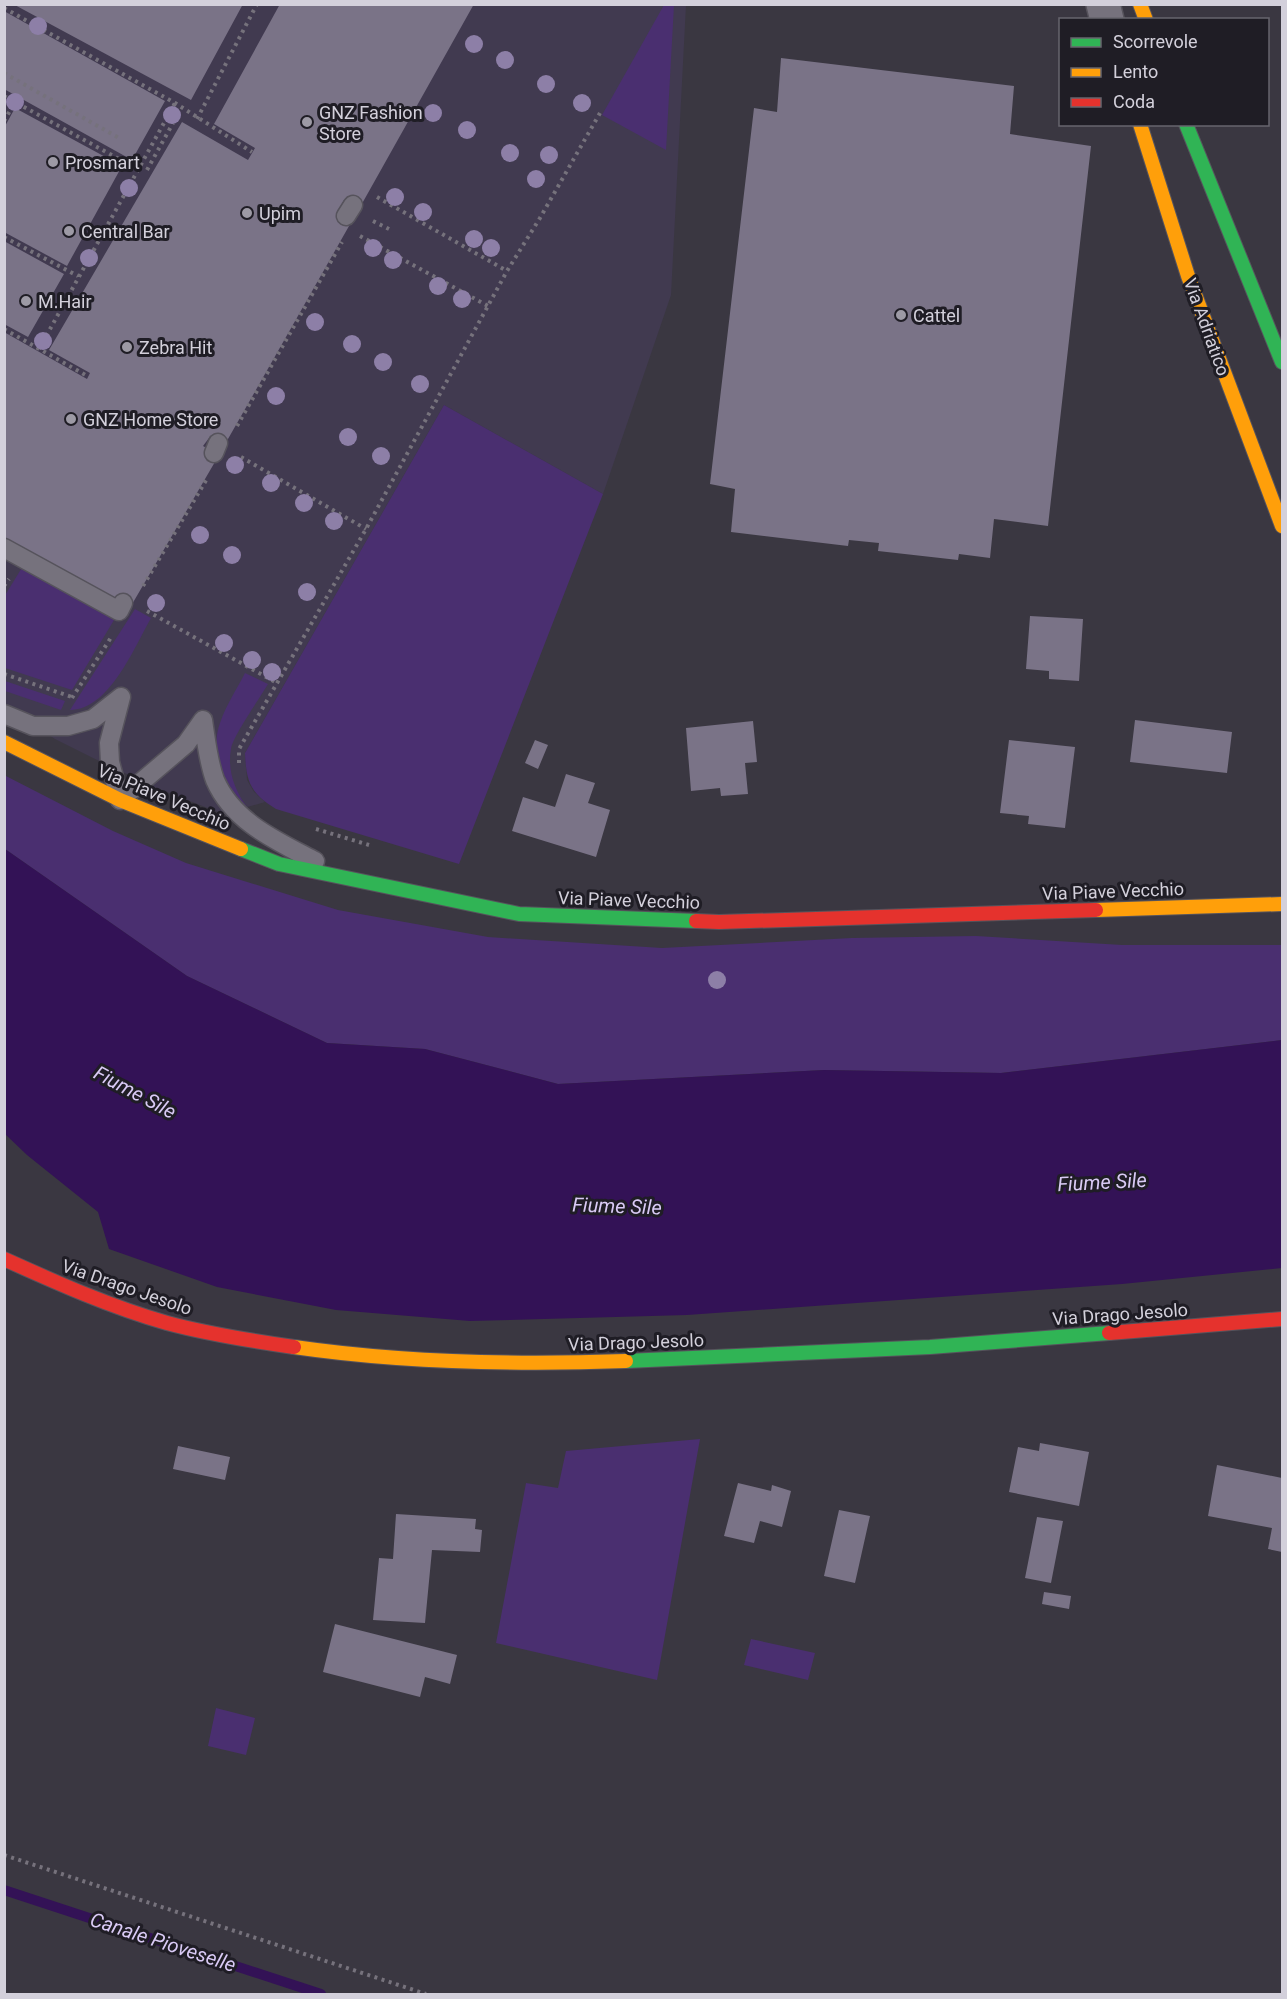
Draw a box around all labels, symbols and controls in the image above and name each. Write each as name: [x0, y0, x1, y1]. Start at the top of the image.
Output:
legend: [1059, 18, 1269, 126]
text: Scorrevole: [1113, 31, 1198, 52]
text: Lento: [1113, 61, 1158, 82]
text: Coda: [1113, 91, 1155, 112]
place label: GNZ Fashion Store: [319, 102, 423, 144]
marker: GNZ Fashion Store: [300, 115, 314, 129]
place label: Prosmart: [65, 152, 140, 173]
marker: Prosmart: [46, 155, 60, 169]
place label: Upim: [259, 203, 301, 224]
marker: Upim: [240, 206, 254, 220]
place label: Central Bar: [81, 221, 170, 242]
marker: Central Bar: [62, 224, 76, 238]
street label: Via Adriatico: [1180, 275, 1234, 379]
place label: M.Hair: [38, 291, 92, 312]
marker: M.Hair: [19, 294, 33, 308]
place label: Cattel: [913, 305, 960, 326]
marker: Cattel: [894, 308, 908, 322]
place label: Zebra Hit: [139, 337, 212, 358]
marker: Zebra Hit: [120, 340, 134, 354]
place label: GNZ Home Store: [83, 409, 218, 430]
marker: GNZ Home Store: [64, 412, 78, 426]
street label: Via Piave Vecchio: [94, 760, 234, 834]
street label: Via Piave Vecchio: [1042, 878, 1184, 904]
street label: Via Piave Vecchio: [558, 887, 700, 913]
water label: Fiume Sile: [90, 1060, 180, 1124]
water label: Fiume Sile: [1057, 1168, 1147, 1196]
water label: Fiume Sile: [572, 1192, 662, 1220]
street label: Via Drago Jesolo: [59, 1255, 195, 1319]
street label: Via Drago Jesolo: [1051, 1299, 1189, 1329]
street label: Via Drago Jesolo: [568, 1329, 704, 1355]
water label: Canale Pioveselle: [87, 1907, 239, 1977]

